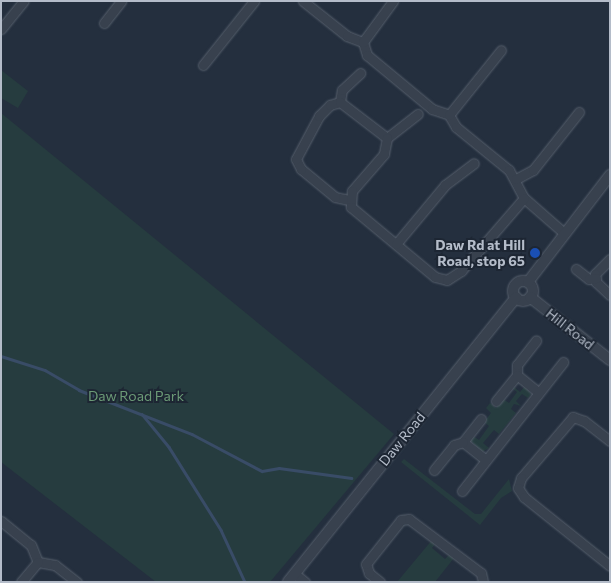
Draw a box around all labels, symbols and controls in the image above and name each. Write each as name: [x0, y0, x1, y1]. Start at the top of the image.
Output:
place label: Daw Rd at Hill Road, stop 65: [435, 237, 525, 270]
marker: Daw Rd at Hill Road, stop 65: [529, 247, 541, 259]
street label: Hill Road: [543, 305, 597, 353]
park label: Daw Road Park: [88, 388, 184, 404]
street label: Daw Road: [375, 409, 429, 469]

